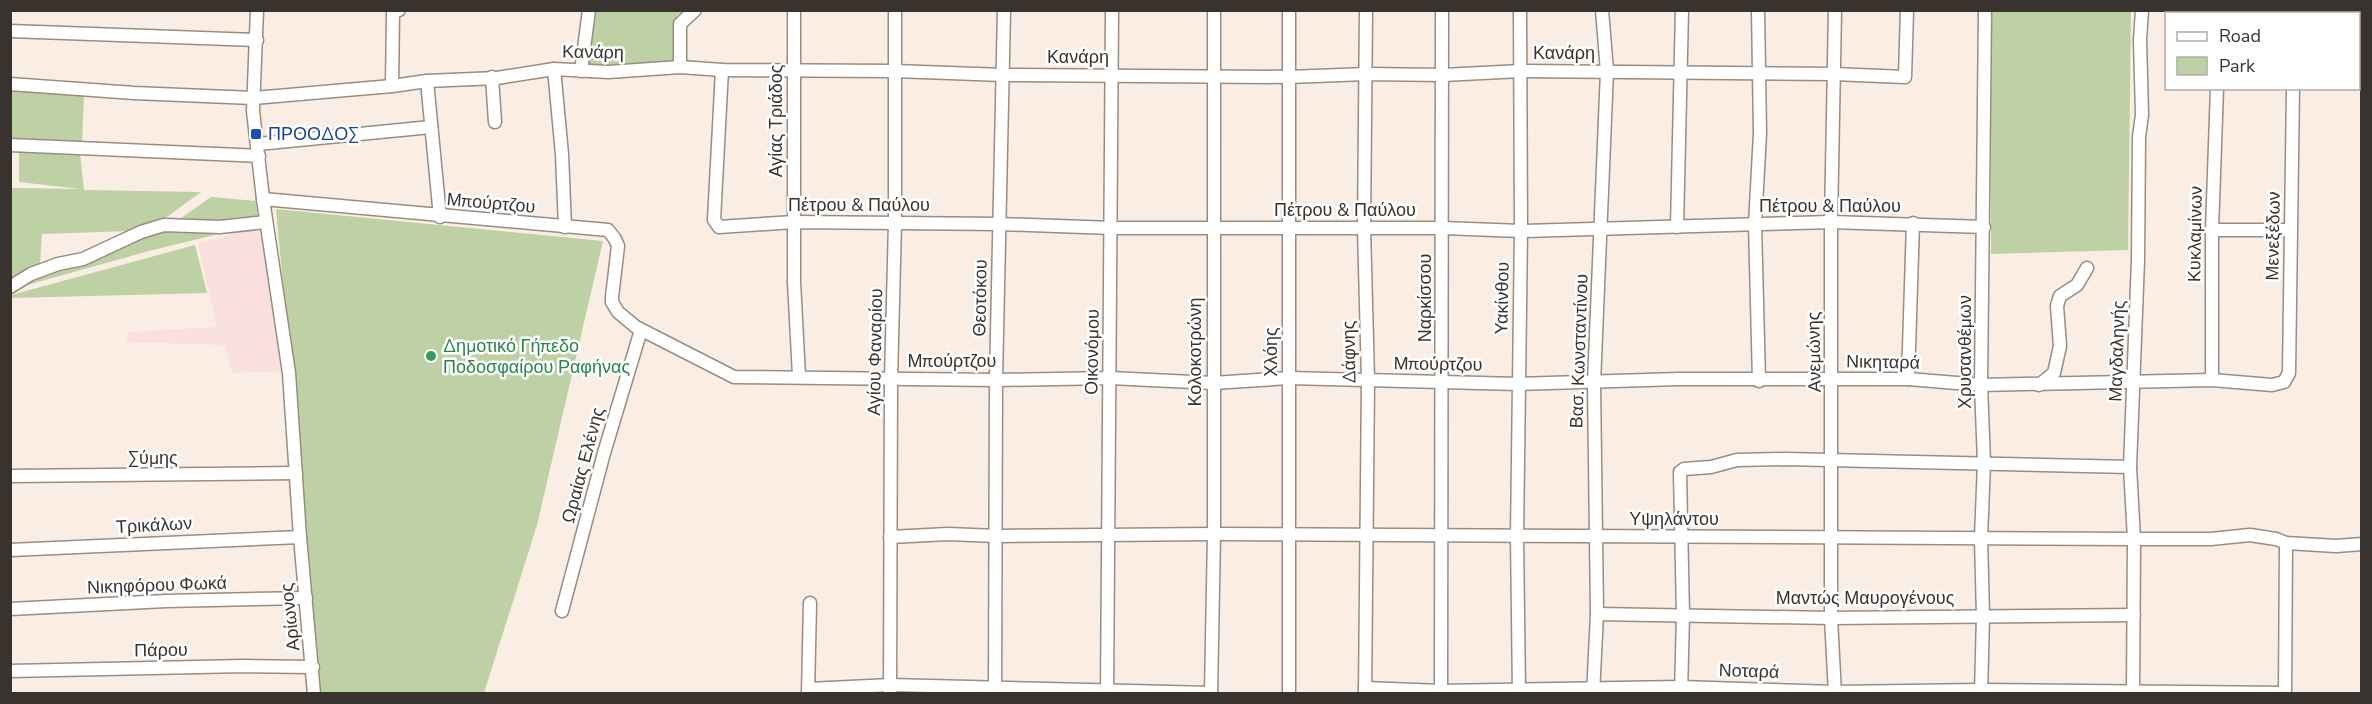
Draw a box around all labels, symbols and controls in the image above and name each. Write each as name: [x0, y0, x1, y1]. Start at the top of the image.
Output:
legend: [2165, 12, 2360, 90]
text: Road: [2219, 24, 2261, 48]
street label: Κανάρη: [562, 39, 624, 65]
street label: Κανάρη: [1533, 41, 1595, 65]
street label: Κανάρη: [1047, 45, 1109, 69]
text: Park: [2219, 54, 2256, 78]
street label: Αγίας Τριάδος: [764, 64, 788, 177]
place label: ΠΡΟΟΔΟΣ: [268, 122, 359, 146]
marker: ΠΡΟΟΔΟΣ: [249, 127, 263, 141]
street label: Κυκλαμίνων: [2182, 186, 2208, 282]
street label: Μπούρτζου: [446, 187, 536, 219]
street label: Μενεξέδων: [2260, 191, 2286, 281]
street label: Πέτρου & Παύλου: [788, 193, 930, 217]
street label: Πέτρου & Παύλου: [1759, 194, 1901, 218]
street label: Πέτρου & Παύλου: [1274, 198, 1416, 222]
street label: Ναρκίσσου: [1413, 254, 1437, 342]
street label: Θεοτόκου: [967, 259, 993, 337]
street label: Υακίνθου: [1489, 261, 1515, 335]
street label: Βασ. Κωνσταντίνου: [1564, 273, 1594, 429]
street label: Αγίου Φαναρίου: [862, 288, 888, 416]
street label: Χρυσανθέμων: [1953, 295, 1977, 409]
street label: Κολοκοτρώνη: [1183, 297, 1207, 407]
street label: Μαγδαληνής: [2103, 300, 2131, 402]
street label: Οικονόμου: [1079, 309, 1105, 395]
street label: Ανεμώνης: [1801, 311, 1827, 392]
street label: Δάφνης: [1336, 320, 1362, 384]
street label: Χλόης: [1259, 327, 1283, 377]
place label: Δημοτικό Γήπεδο Ποδοσφαίρου Ραφήνας: [443, 334, 630, 379]
marker: Δημοτικό Γήπεδο Ποδοσφαίρου Ραφήνας: [424, 349, 438, 363]
street label: Μπούρτζου: [908, 349, 996, 373]
street label: Νικηταρά: [1846, 349, 1920, 375]
street label: Μπούρτζου: [1393, 351, 1483, 377]
street label: Ωραίας Ελένης: [556, 404, 610, 526]
street label: Σύμης: [128, 446, 178, 470]
street label: Υψηλάντου: [1629, 507, 1719, 531]
street label: Τρικάλων: [115, 511, 193, 539]
street label: Νικηφόρου Φωκά: [87, 571, 227, 599]
street label: Αρίωνος: [274, 582, 305, 652]
street label: Μαντώς Μαυρογένους: [1776, 586, 1955, 610]
street label: Πάρου: [134, 638, 188, 662]
street label: Νοταρά: [1718, 658, 1780, 684]

